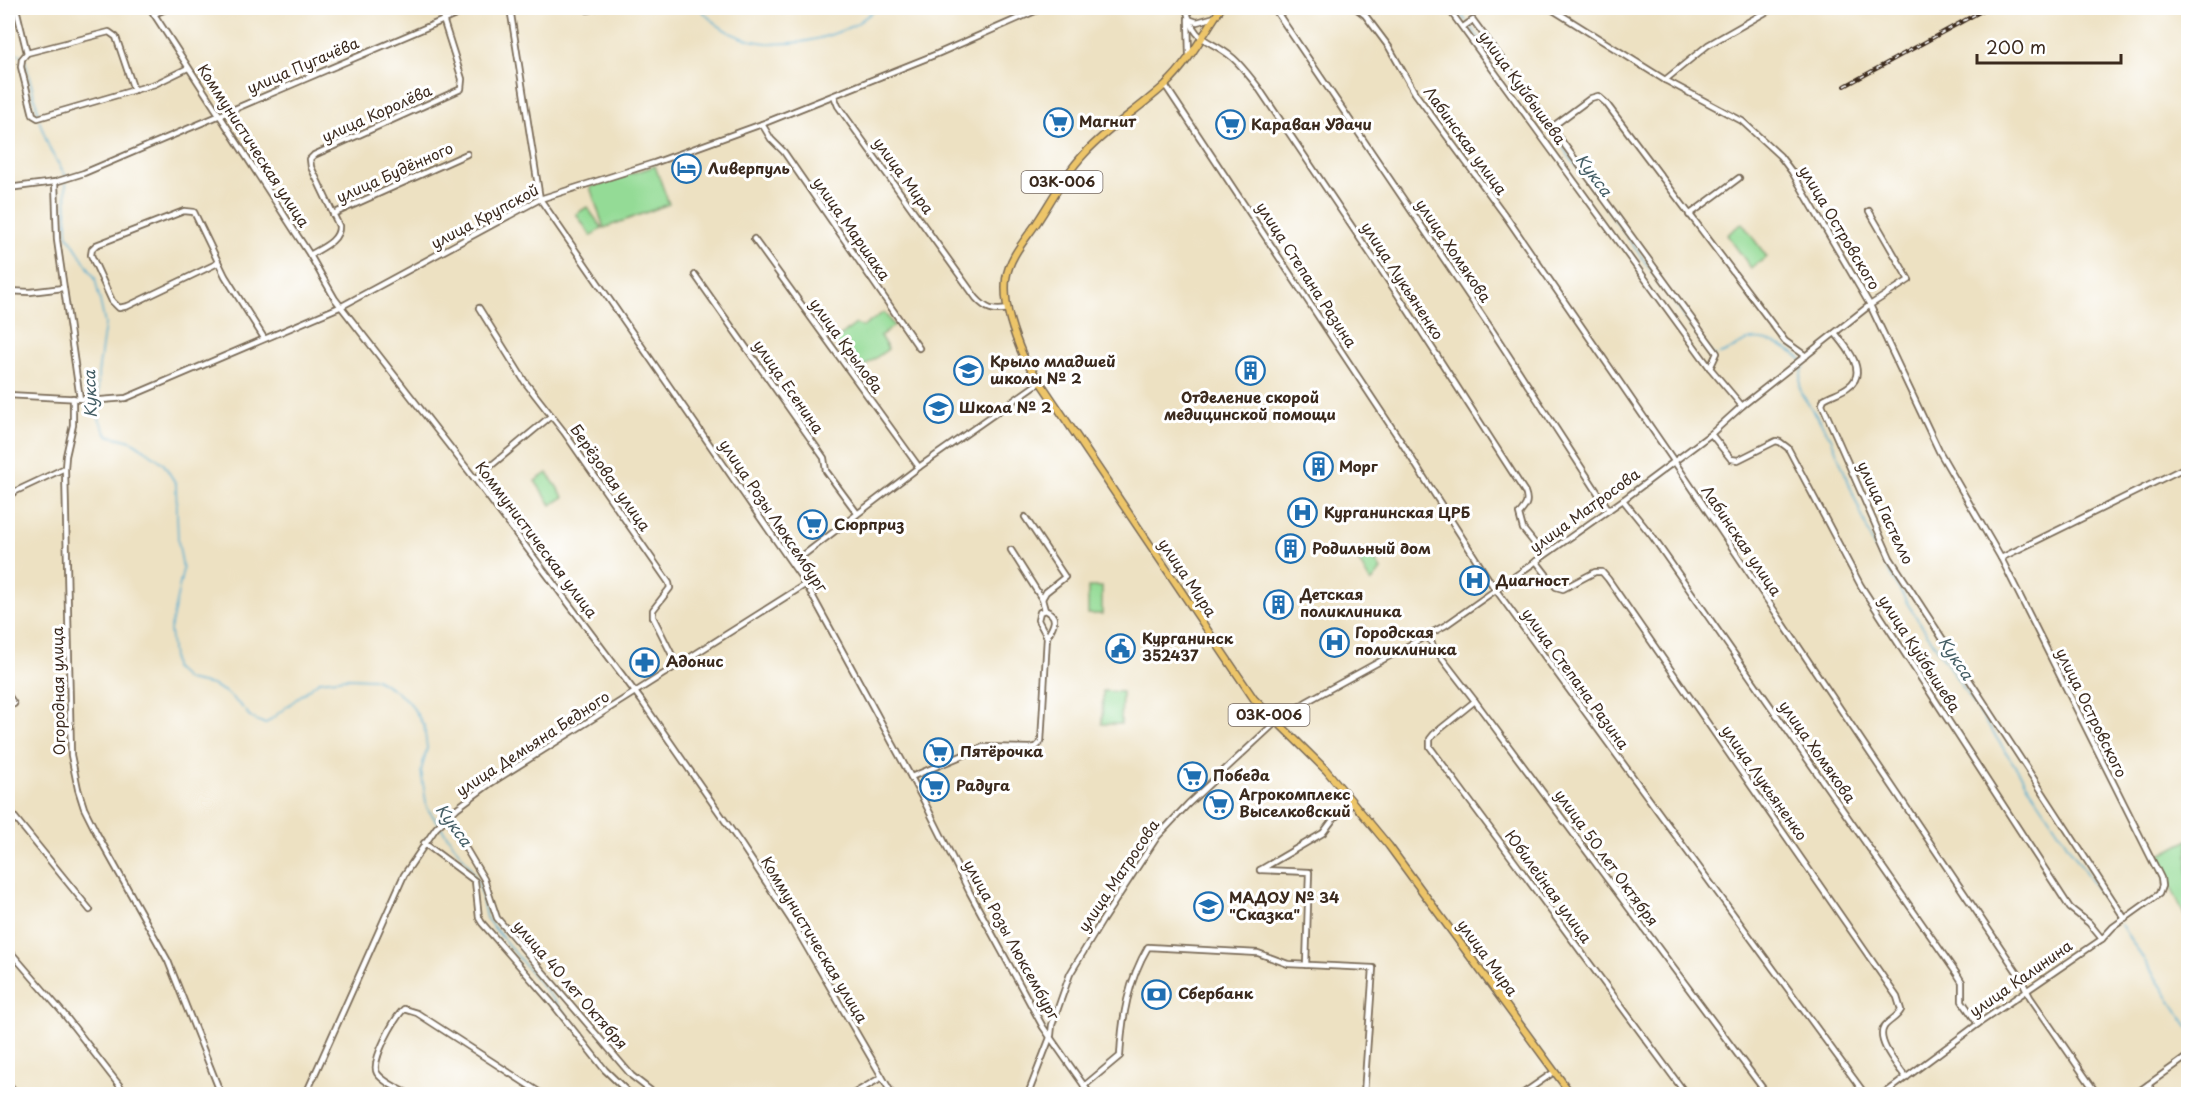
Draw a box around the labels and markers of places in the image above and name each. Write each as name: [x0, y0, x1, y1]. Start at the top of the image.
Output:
supermarket icon: Магнит: [1042, 106, 1074, 138]
place label: Магнит: [1079, 109, 1137, 132]
supermarket icon: Караван Удачи: [1214, 109, 1246, 141]
place label: Караван Удачи: [1251, 112, 1372, 135]
hotel icon: Ливерпуль: [671, 153, 703, 185]
place label: Ливерпуль: [708, 156, 790, 179]
place label: Крыло младшей школы № 2: [990, 349, 1116, 389]
school or university icon: Крыло младшей школы № 2: [953, 355, 985, 387]
building icon: Отделение скорой медицинской помощи: [1234, 355, 1266, 387]
place label: Отделение скорой медицинской помощи: [1164, 385, 1336, 425]
school or university icon: Школа № 2: [922, 392, 954, 424]
place label: Школа № 2: [959, 395, 1052, 418]
building icon: Морг: [1302, 451, 1334, 483]
place label: Морг: [1339, 454, 1379, 477]
hospital icon: Курганинская ЦРБ: [1287, 497, 1319, 529]
place label: Курганинская ЦРБ: [1324, 500, 1470, 523]
supermarket icon: Сюрприз: [797, 509, 829, 541]
place label: Сюрприз: [834, 512, 904, 535]
building icon: Родильный дом: [1275, 533, 1307, 565]
place label: Родильный дом: [1312, 536, 1431, 559]
hospital icon: Диагност: [1459, 565, 1491, 597]
place label: Диагност: [1495, 568, 1570, 591]
place label: Детская поликлиника: [1299, 582, 1402, 622]
building icon: Детская поликлиника: [1263, 588, 1295, 620]
place label: Городская поликлиника: [1355, 620, 1457, 660]
place label: Курганинск 352437: [1142, 626, 1234, 666]
hospital icon: Городская поликлиника: [1318, 626, 1350, 658]
public building icon: Курганинск 352437: [1105, 632, 1137, 664]
pharmacy icon: Адонис: [629, 646, 661, 678]
place label: Адонис: [666, 649, 723, 672]
supermarket icon: Пятёрочка: [923, 736, 955, 768]
place label: Пятёрочка: [960, 739, 1044, 762]
supermarket icon: Победа: [1176, 760, 1208, 792]
place label: Победа: [1213, 763, 1270, 786]
supermarket icon: Радуга: [919, 770, 951, 802]
place label: Радуга: [956, 773, 1010, 796]
place label: Агрокомплекс Выселковский: [1238, 782, 1351, 822]
supermarket icon: Агрокомплекс Выселковский: [1202, 788, 1234, 820]
place label: МАДОУ № 34 "Сказка": [1229, 885, 1339, 925]
school or university icon: МАДОУ № 34 "Сказка": [1192, 891, 1224, 923]
bank icon: Сбербанк: [1141, 978, 1173, 1010]
place label: Сбербанк: [1178, 981, 1254, 1004]

